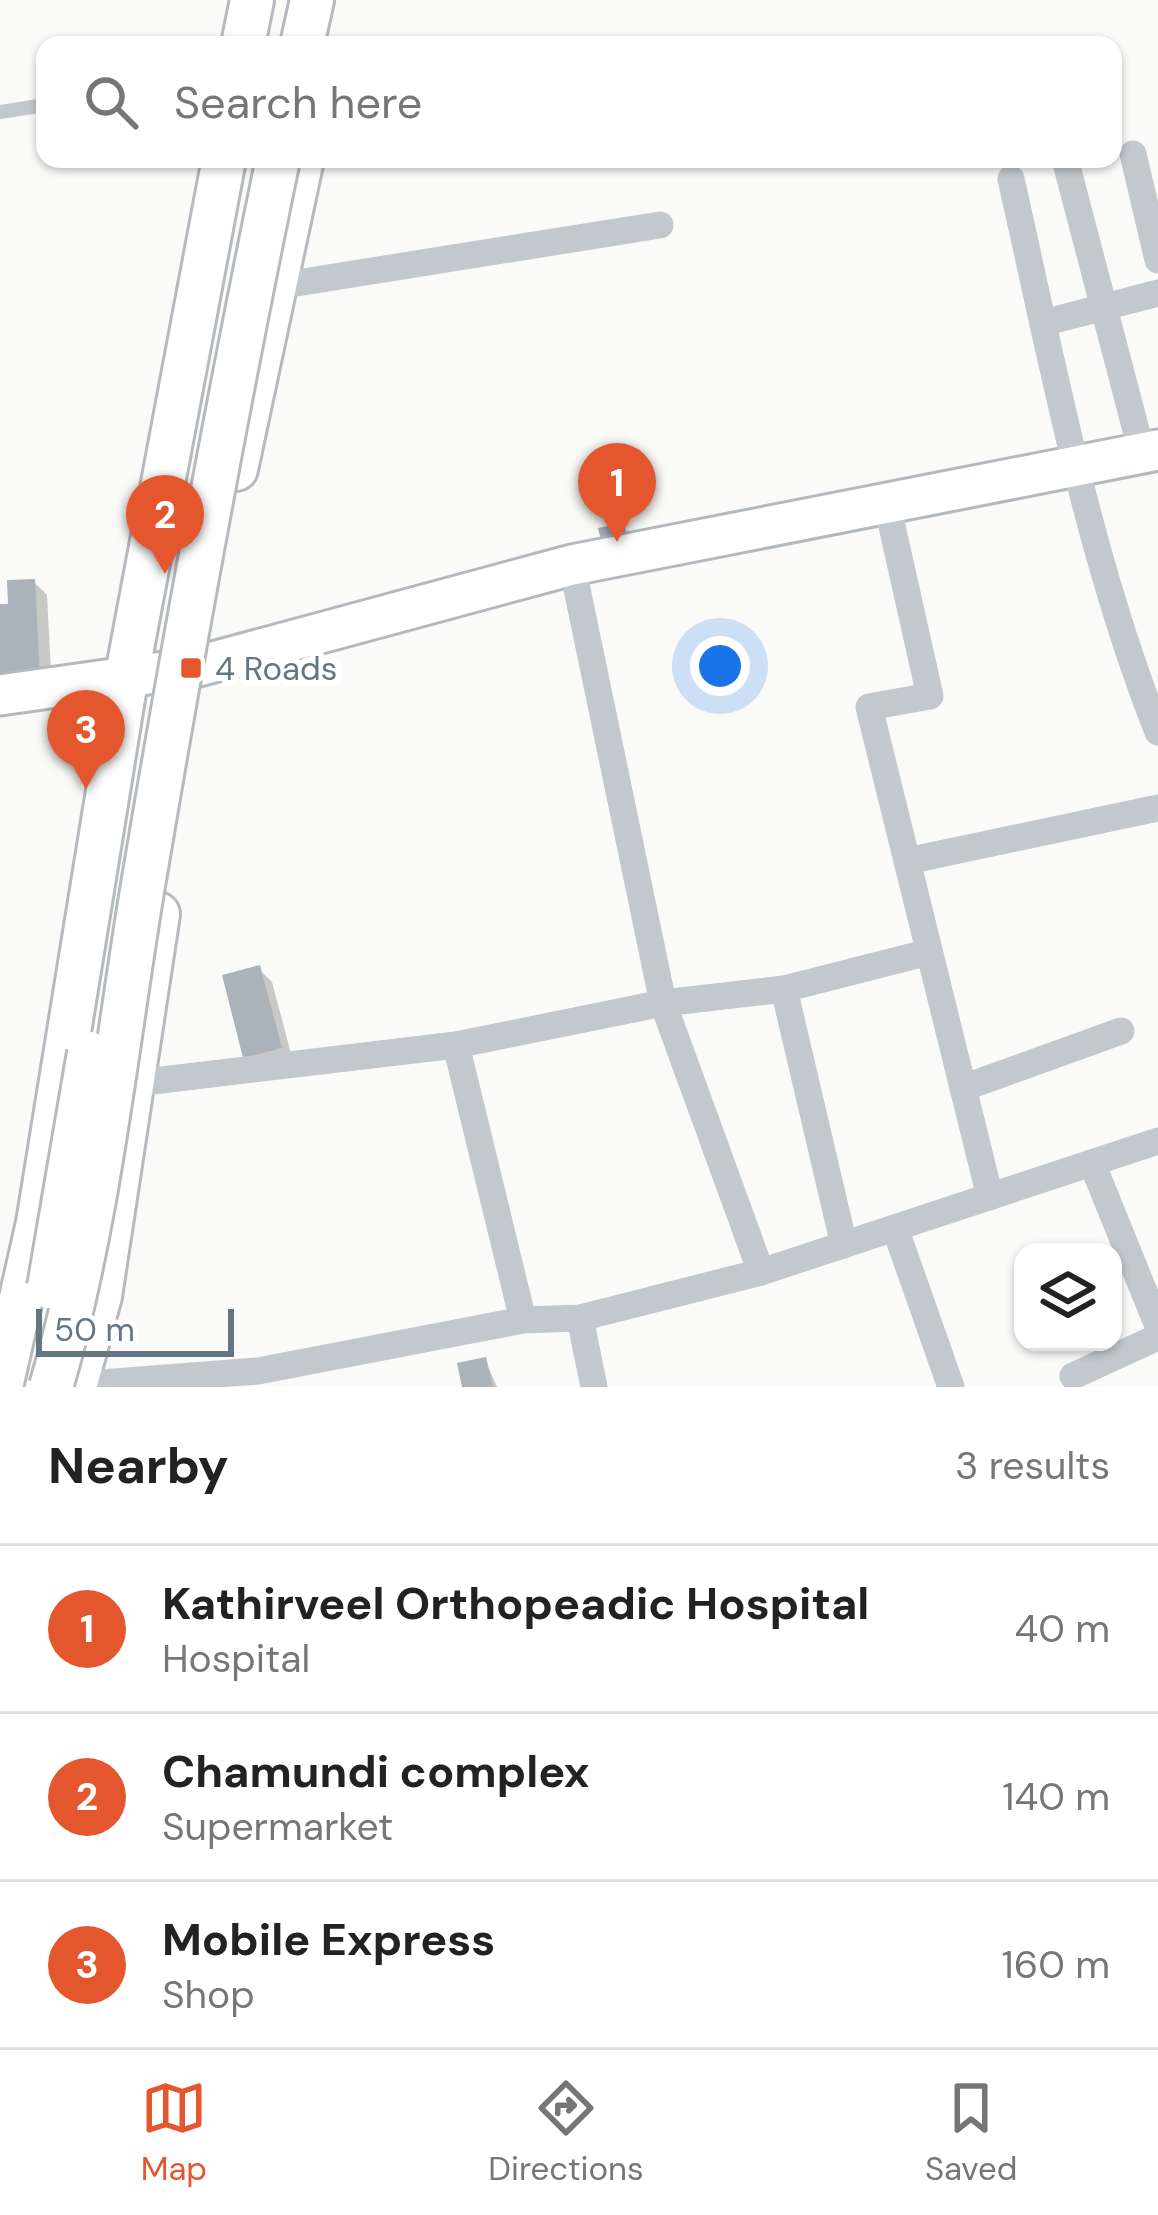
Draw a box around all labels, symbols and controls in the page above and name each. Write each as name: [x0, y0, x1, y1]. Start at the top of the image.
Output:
search box: [36, 36, 1122, 168]
icon: search: [78, 69, 144, 135]
text: Search here: [174, 73, 422, 132]
pin: 1: [578, 443, 656, 542]
pin: 2: [126, 475, 204, 574]
your location: [690, 636, 750, 696]
place label: 4 Roads: [215, 647, 337, 690]
marker: 4 Roads: [178, 655, 204, 681]
pin: 3: [47, 690, 125, 789]
map controls: [1014, 1243, 1122, 1351]
button: layers: [1014, 1243, 1122, 1351]
scale bar: [36, 1303, 234, 1356]
text: 50 m: [54, 1308, 135, 1351]
text: Nearby: [48, 1432, 229, 1499]
text: 3 results: [955, 1440, 1110, 1491]
text: Kathirveel Orthopeadic Hospital: [162, 1574, 869, 1633]
text: 1: [80, 1603, 94, 1654]
text: 40 m: [1015, 1603, 1110, 1654]
text: Hospital: [162, 1633, 310, 1684]
text: Chamundi complex: [162, 1742, 589, 1801]
text: 2: [76, 1771, 98, 1822]
text: 140 m: [1002, 1771, 1110, 1822]
text: Supermarket: [162, 1801, 393, 1852]
text: Mobile Express: [162, 1910, 495, 1969]
text: 3: [75, 1939, 99, 1990]
text: 160 m: [1002, 1939, 1110, 1990]
text: Shop: [162, 1969, 255, 2020]
tab: Map: [141, 2075, 207, 2190]
tab: Directions: [488, 2075, 644, 2190]
tab: Saved: [925, 2075, 1017, 2190]

